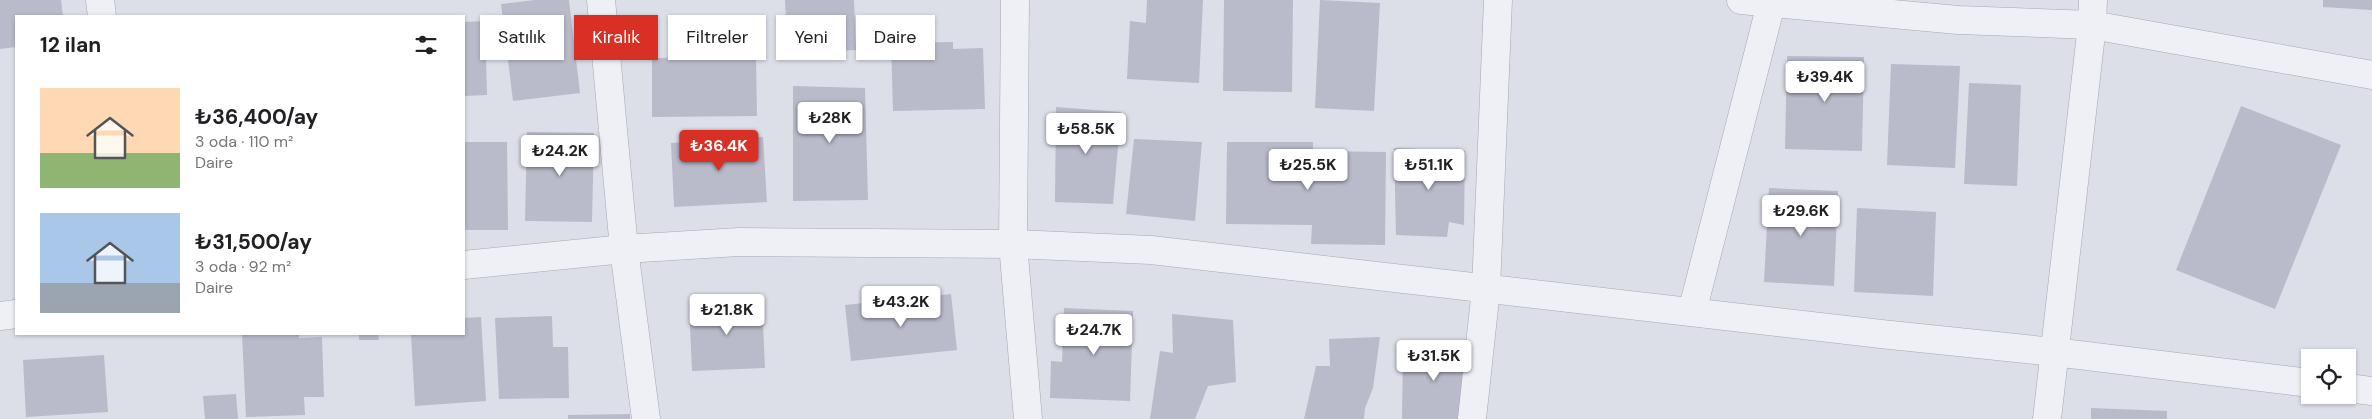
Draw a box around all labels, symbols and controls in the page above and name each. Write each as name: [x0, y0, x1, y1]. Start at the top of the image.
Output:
chip: Satılık: [480, 15, 564, 60]
chip: Kiralık: [574, 15, 658, 60]
chip: Filtreler: [668, 15, 766, 60]
chip: Yeni: [776, 15, 846, 60]
chip: Daire: [856, 15, 935, 60]
text: 12 ilan: [40, 31, 101, 59]
icon: filters: [412, 31, 440, 59]
pin: ₺39.4K: [1784, 61, 1866, 103]
text: ₺39.4K: [1796, 66, 1854, 87]
pin: ₺28K: [800, 102, 860, 144]
text: ₺36,400/ay: [195, 103, 318, 131]
text: ₺28K: [809, 107, 851, 128]
icon: home: [80, 108, 140, 168]
pin: ₺58.5K: [1045, 112, 1127, 155]
text: ₺58.5K: [1057, 118, 1115, 139]
pin: ₺36.4K: [678, 130, 760, 172]
text: 3 oda · 110 m²: [195, 131, 293, 152]
pin: ₺24.2K: [519, 134, 601, 177]
text: ₺36.4K: [690, 135, 748, 156]
text: ₺24.2K: [532, 140, 588, 161]
pin: ₺25.5K: [1267, 148, 1349, 191]
pin: ₺51.1K: [1388, 148, 1470, 191]
text: Daire: [195, 152, 233, 173]
text: ₺25.5K: [1280, 154, 1336, 175]
text: ₺51.1K: [1405, 154, 1453, 175]
pin: ₺29.6K: [1760, 194, 1842, 237]
text: ₺29.6K: [1773, 200, 1829, 221]
text: ₺31,500/ay: [195, 228, 312, 256]
icon: home: [80, 233, 140, 293]
text: 3 oda · 92 m²: [195, 256, 291, 277]
text: Daire: [195, 277, 233, 298]
pin: ₺43.2K: [860, 286, 942, 328]
text: ₺43.2K: [873, 291, 929, 312]
pin: ₺21.8K: [686, 294, 768, 336]
text: ₺21.8K: [701, 299, 753, 320]
pin: ₺24.7K: [1053, 314, 1135, 356]
text: ₺24.7K: [1066, 319, 1122, 340]
pin: ₺31.5K: [1393, 340, 1475, 382]
text: ₺31.5K: [1407, 345, 1461, 366]
map controls: [2301, 349, 2356, 404]
button: locate: [2301, 349, 2356, 404]

